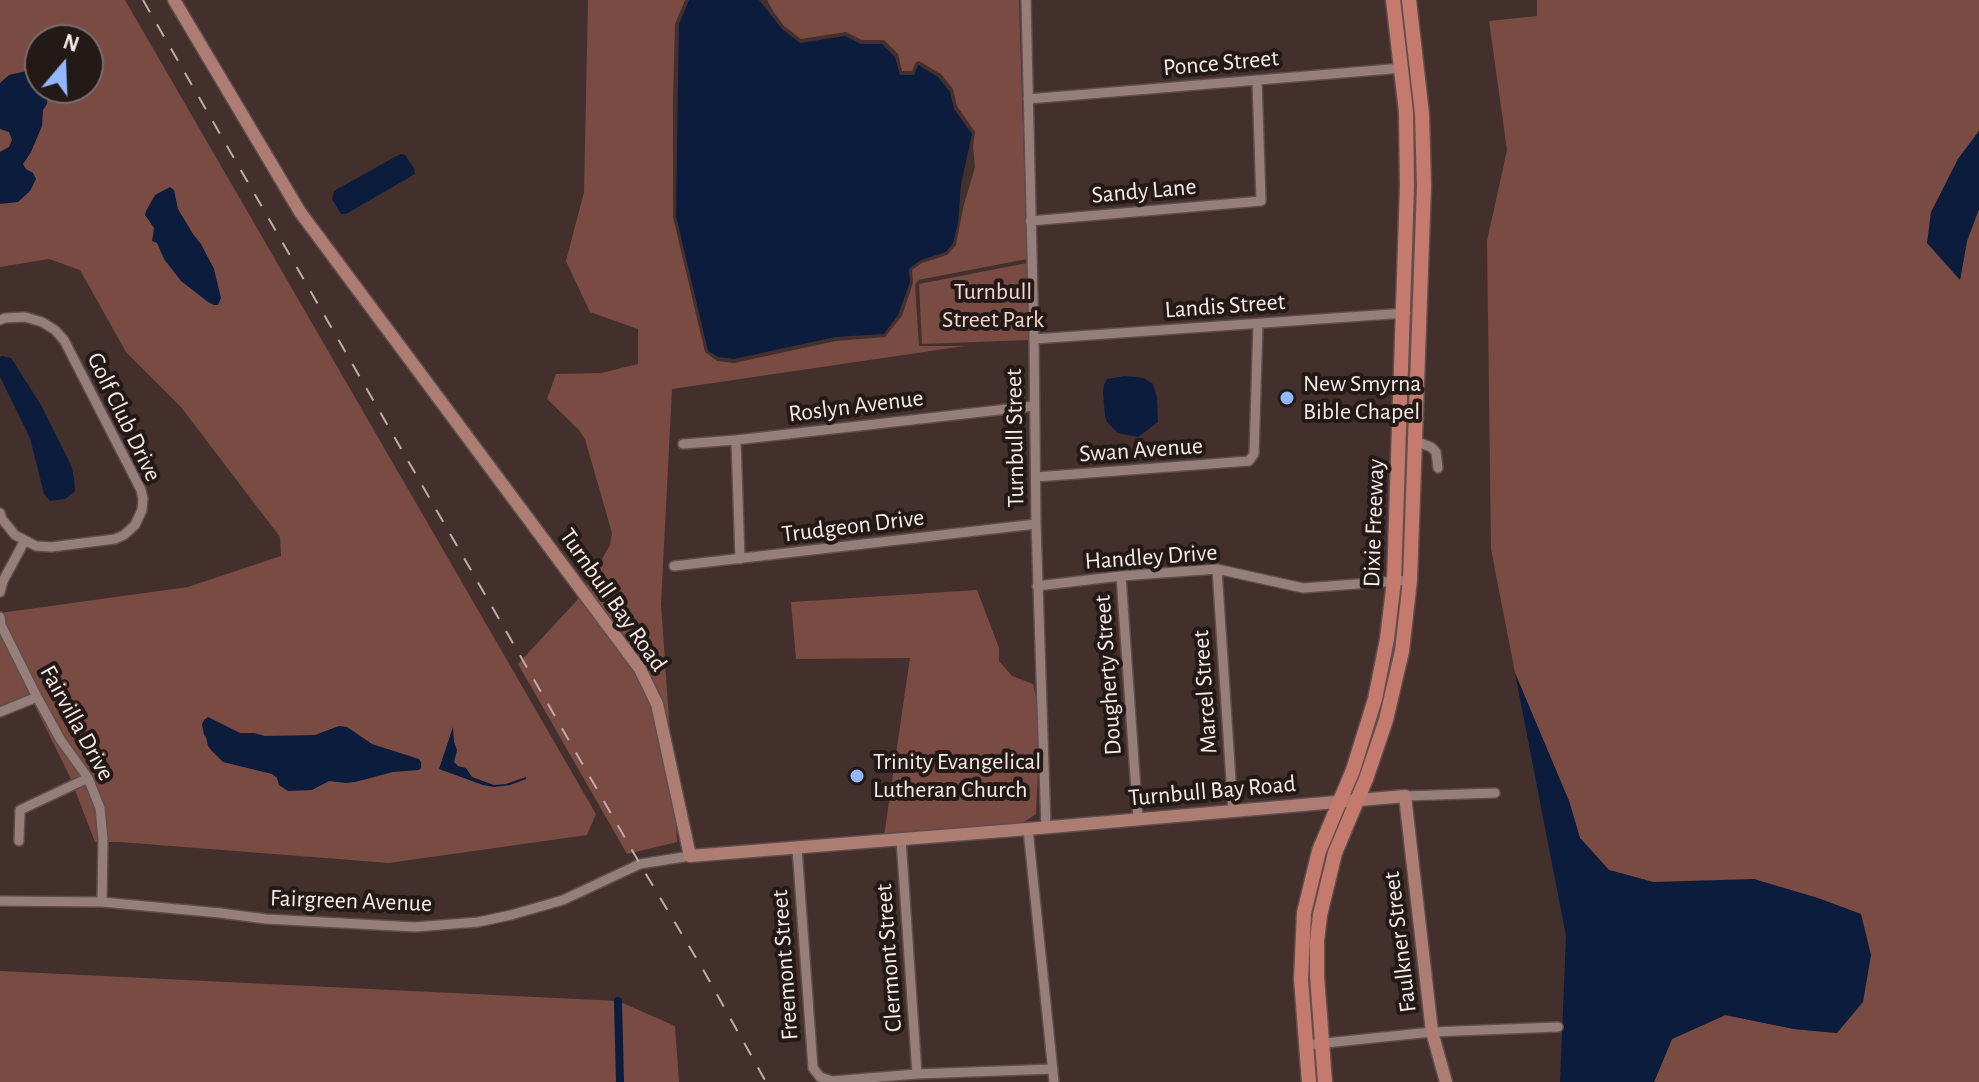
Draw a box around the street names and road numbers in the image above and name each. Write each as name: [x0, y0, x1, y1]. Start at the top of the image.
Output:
street label: Ponce Street: [1162, 44, 1280, 82]
street label: Sandy Lane: [1090, 172, 1198, 210]
street label: Landis Street: [1164, 287, 1286, 325]
street label: Golf Club Drive: [80, 348, 168, 486]
street label: Turnbull Street: [999, 368, 1031, 508]
street label: Roslyn Avenue: [787, 383, 925, 429]
street label: Swan Avenue: [1078, 431, 1204, 469]
street label: Dixie Freeway: [1357, 458, 1391, 588]
street label: Trudgeon Drive: [780, 503, 926, 549]
street label: Turnbull Bay Road: [553, 523, 673, 677]
street label: Handley Drive: [1084, 538, 1218, 576]
street label: Dougherty Street: [1088, 594, 1128, 756]
street label: Marcel Street: [1186, 629, 1224, 755]
street label: Fairvilla Drive: [34, 660, 120, 786]
street label: Turnbull Bay Road: [1127, 769, 1297, 813]
street label: Faulkner Street: [1377, 870, 1423, 1014]
street label: Clermont Street: [869, 883, 909, 1033]
street label: Fairgreen Avenue: [269, 884, 433, 918]
street label: Freemont Street: [765, 889, 805, 1041]

